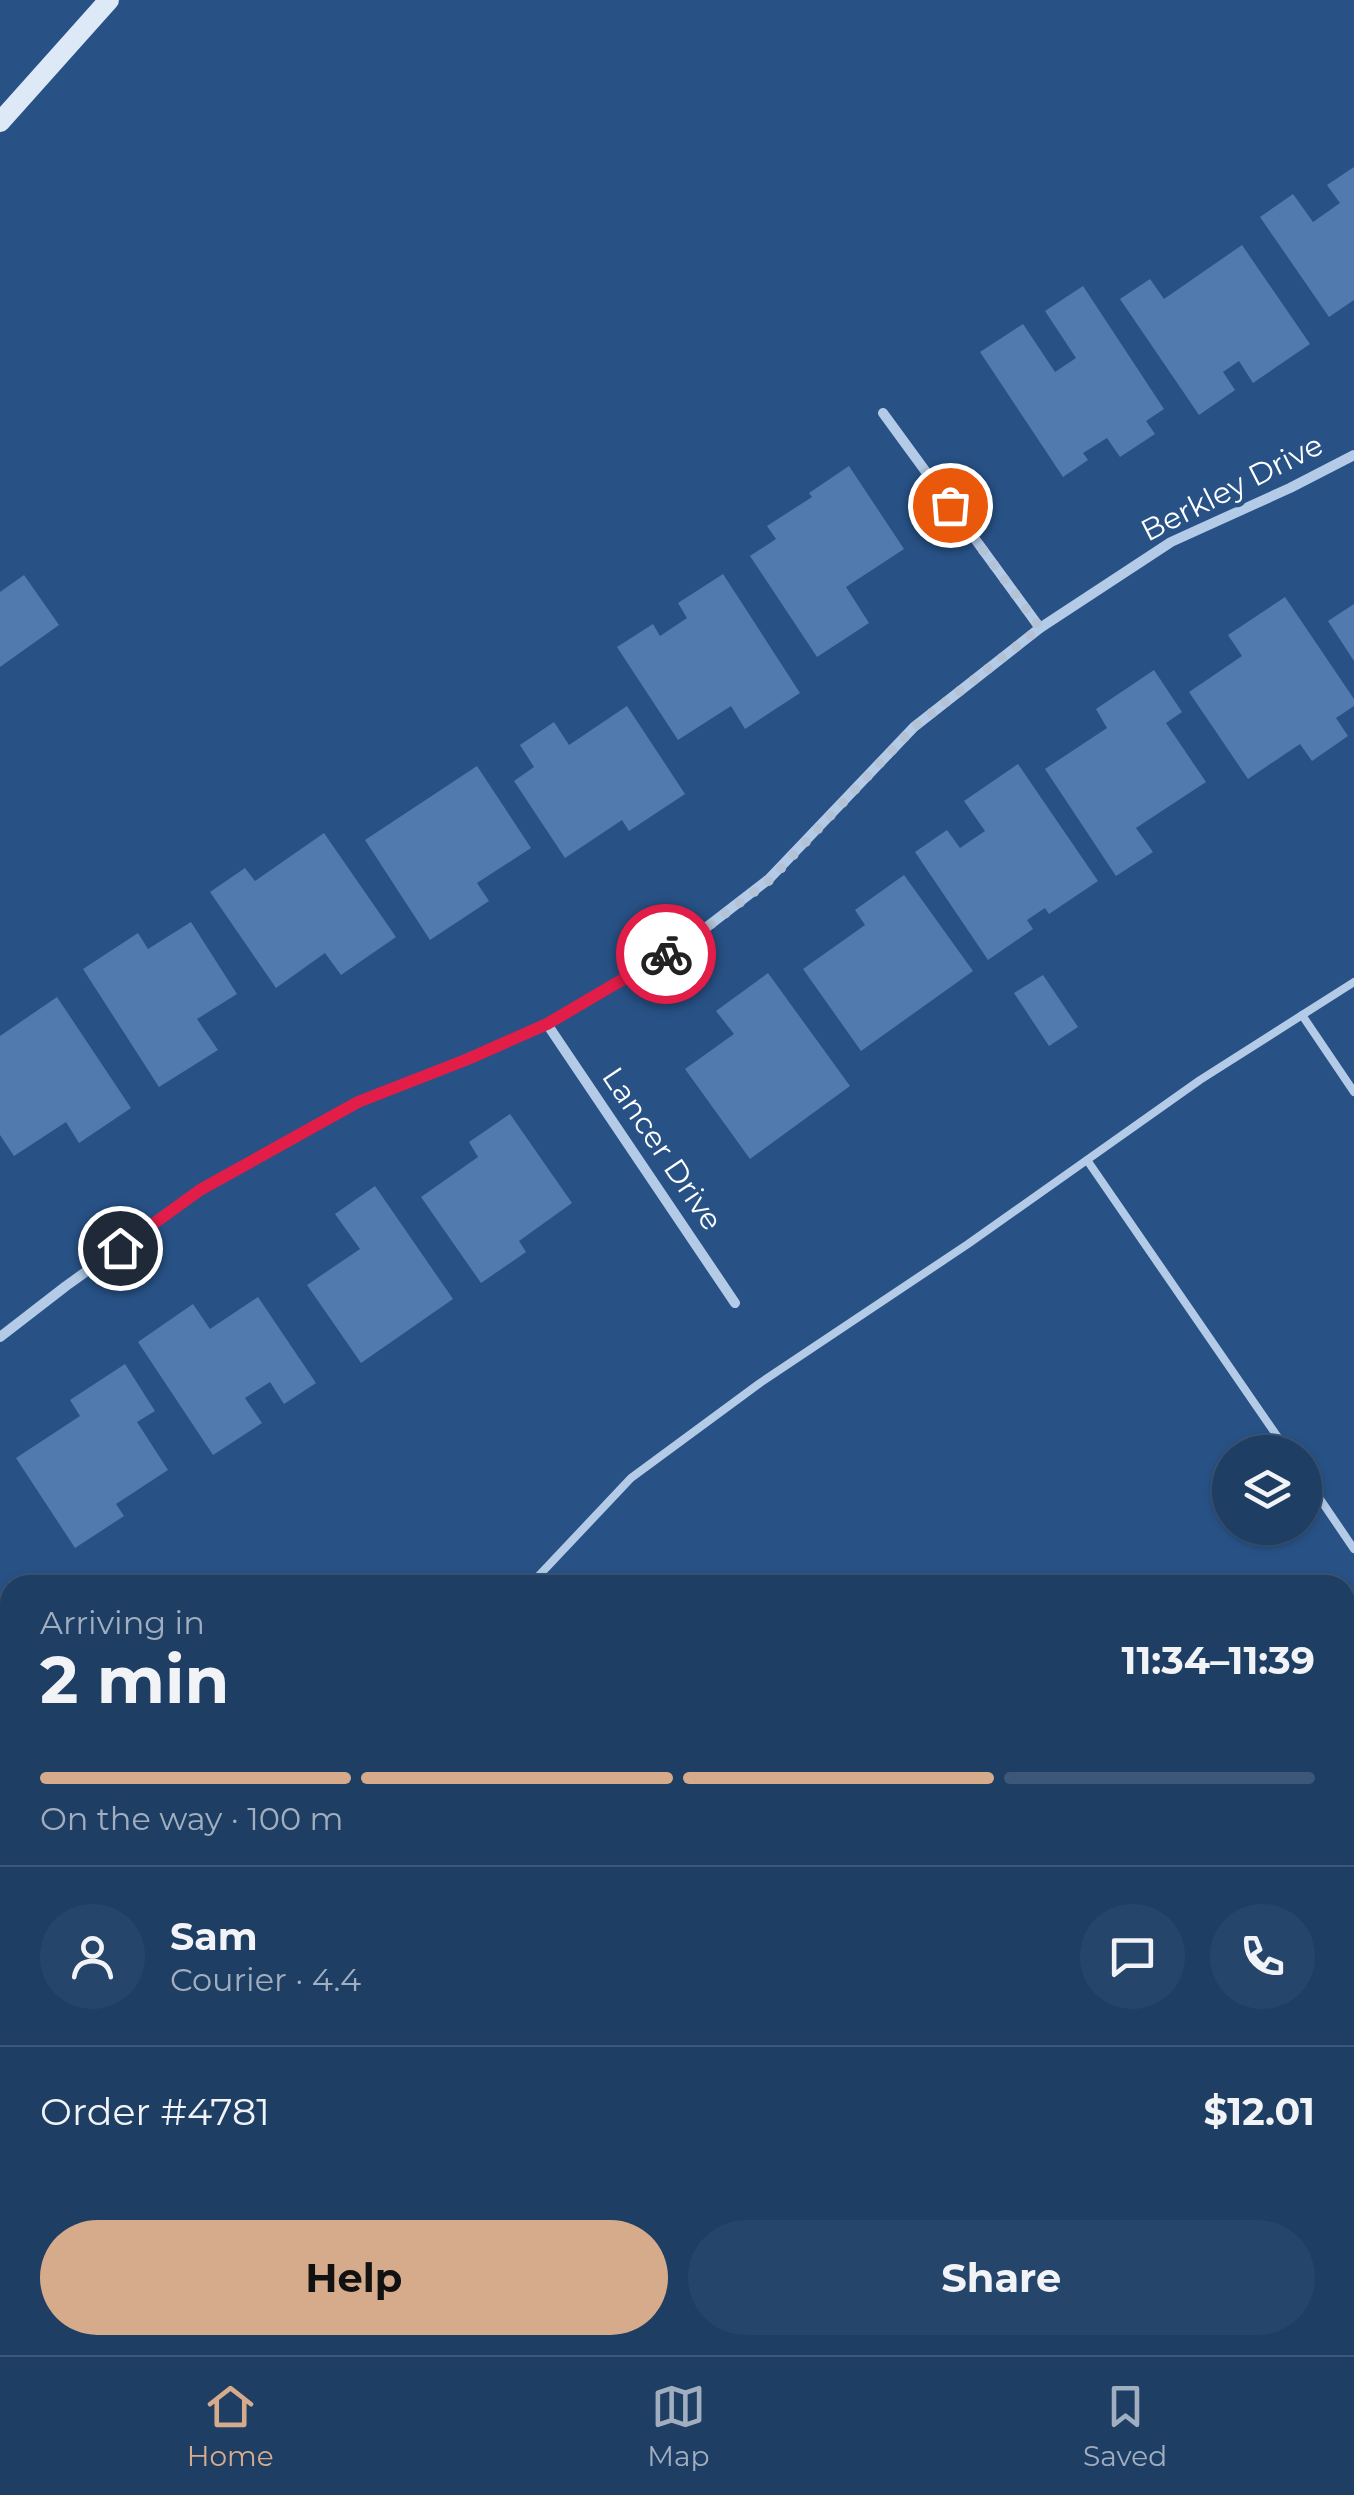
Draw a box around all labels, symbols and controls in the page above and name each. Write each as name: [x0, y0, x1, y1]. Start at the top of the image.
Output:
street label: Berkley Drive: [1135, 426, 1329, 549]
pin: [908, 463, 993, 548]
icon: bag: [923, 478, 978, 533]
courier: [616, 904, 716, 1004]
icon: bike: [639, 927, 694, 982]
street label: Lancer Drive: [594, 1060, 731, 1237]
pin: [78, 1206, 163, 1291]
icon: home: [93, 1221, 148, 1276]
map controls: [1212, 1435, 1322, 1545]
button: layers: [1212, 1435, 1322, 1545]
text: Arriving in: [40, 1603, 205, 1642]
text: 11:34–11:39: [1122, 1637, 1315, 1684]
text: 2 min: [40, 1640, 229, 1719]
text: On the way · 100 m: [40, 1799, 343, 1838]
button: person: [40, 1904, 145, 2009]
button: chat: [1080, 1904, 1185, 2009]
button: phone: [1210, 1904, 1315, 2009]
text: Sam: [170, 1913, 258, 1960]
text: Courier · 4.4: [170, 1960, 361, 1999]
text: Order #4781: [40, 2088, 270, 2135]
text: $12.01: [1203, 2088, 1315, 2135]
button: Help: [40, 2220, 668, 2335]
button: Share: [688, 2220, 1315, 2335]
tab: Home: [187, 2379, 274, 2473]
tab: Map: [647, 2379, 710, 2473]
tab: Saved: [1083, 2379, 1167, 2473]

